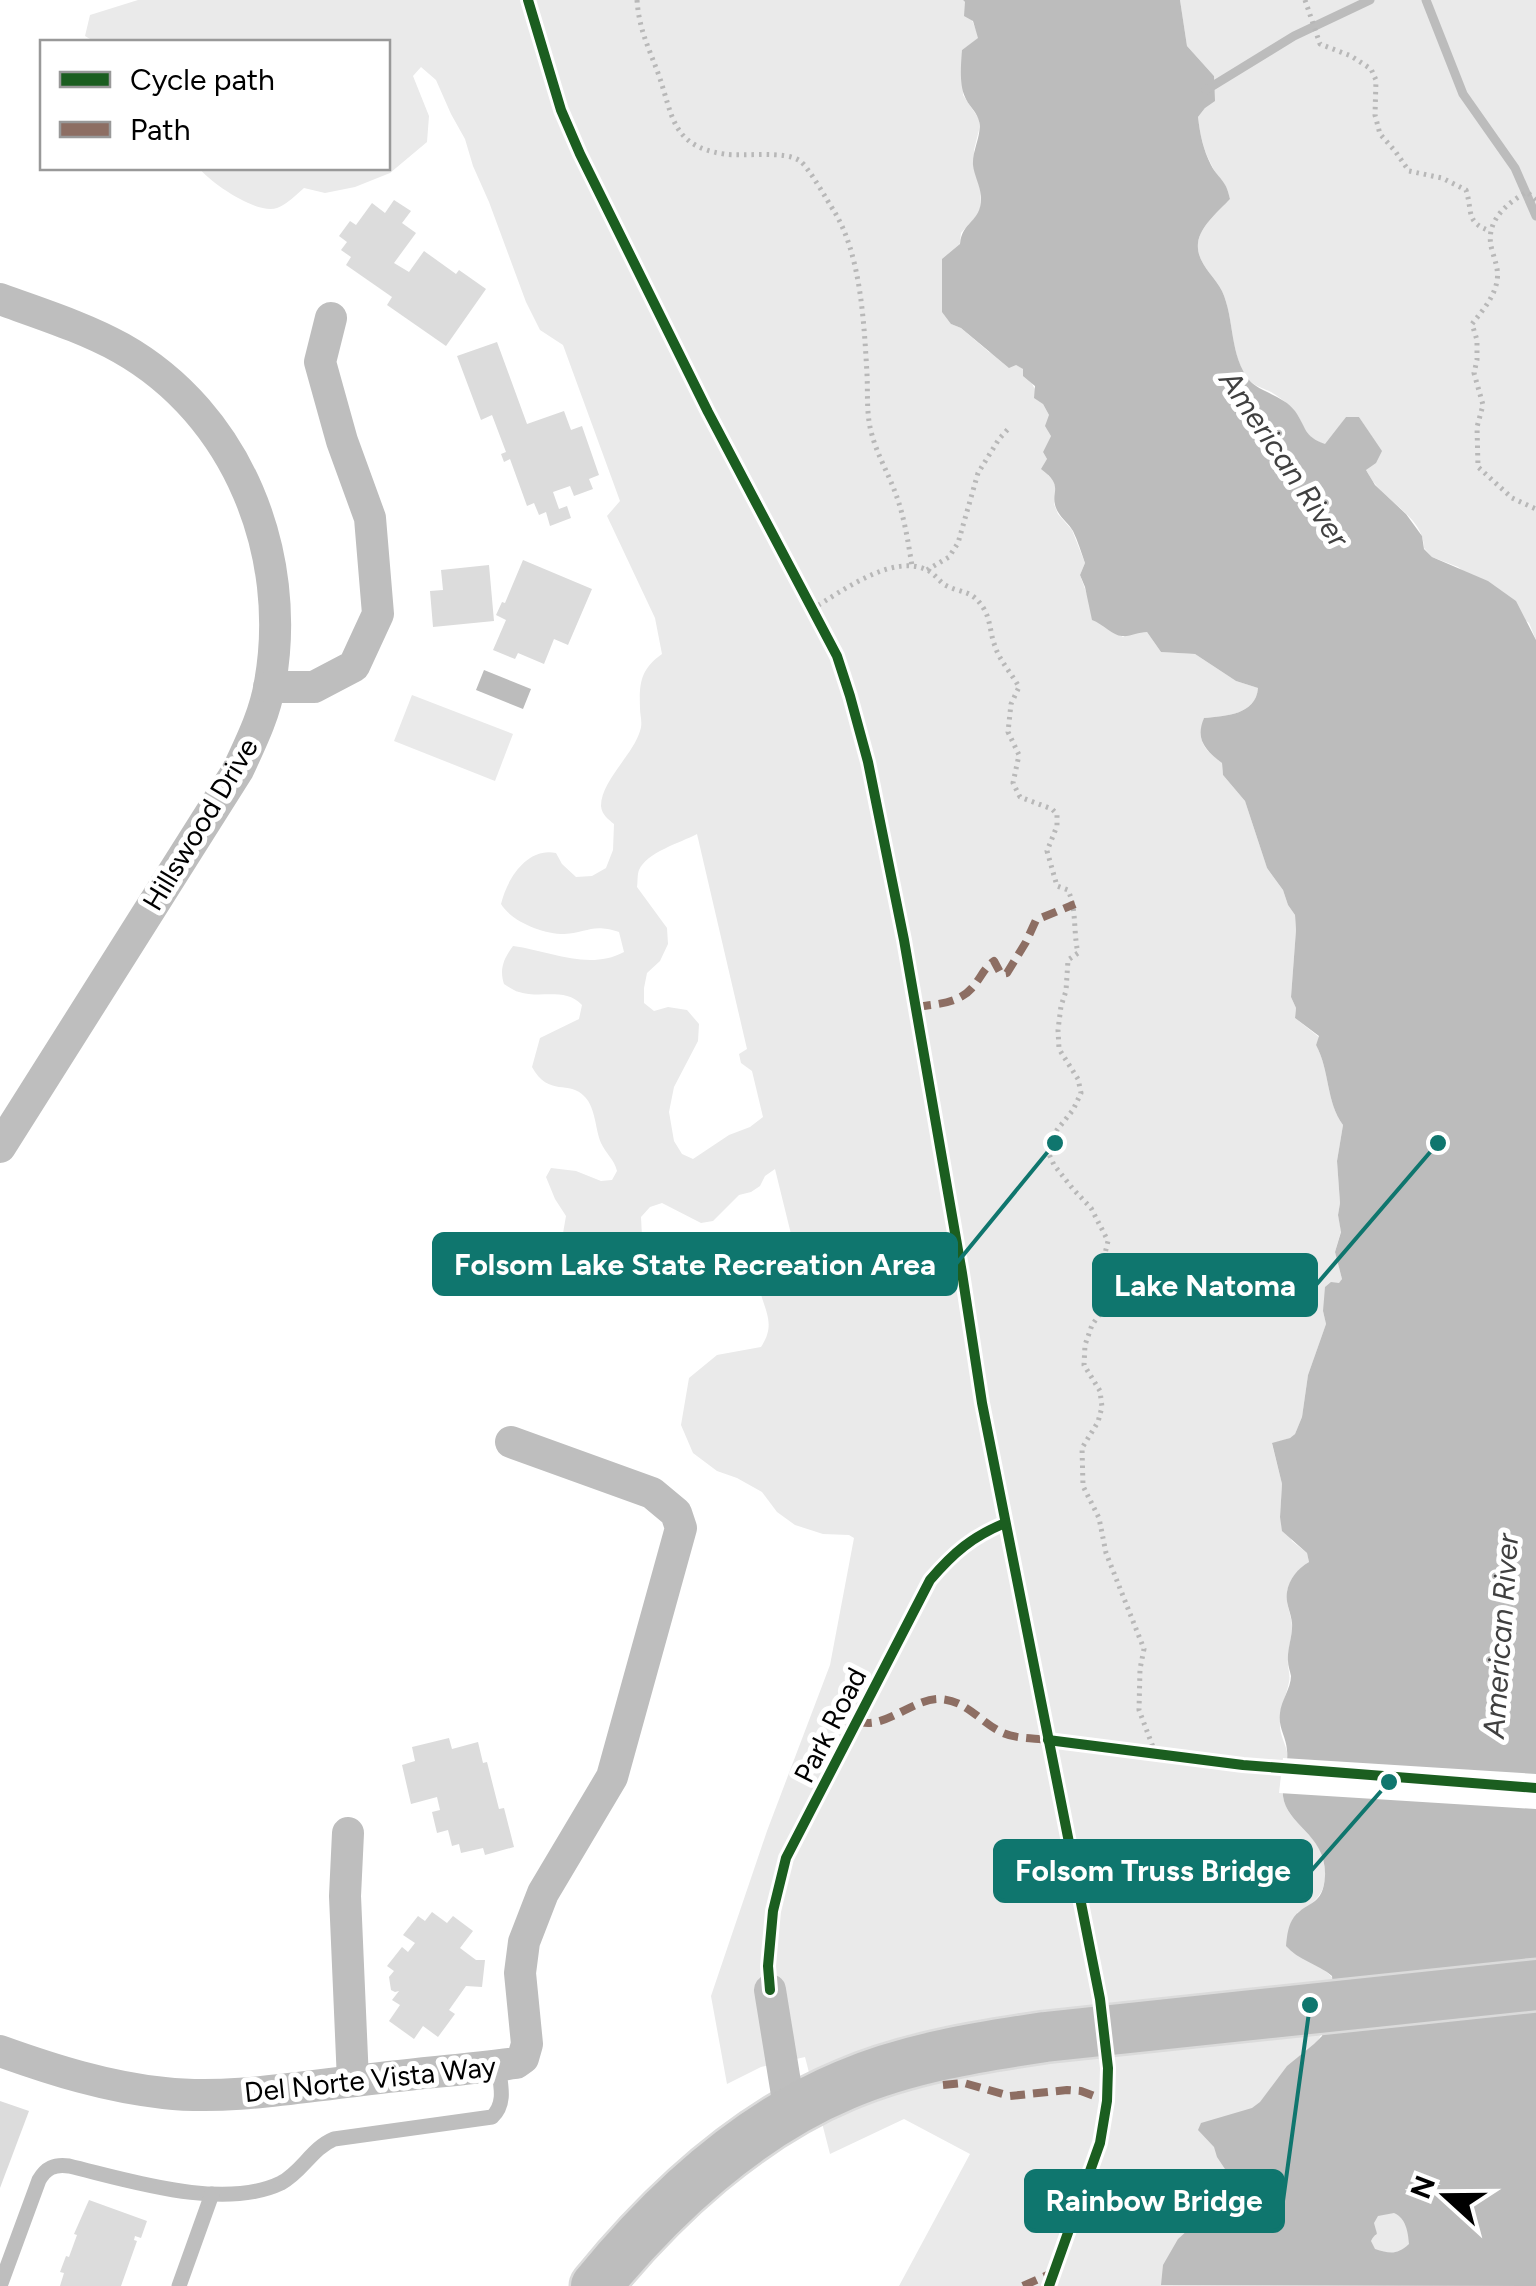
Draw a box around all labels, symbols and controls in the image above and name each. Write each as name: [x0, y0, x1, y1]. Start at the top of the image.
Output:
legend: [40, 40, 390, 170]
text: Cycle path: [130, 61, 275, 98]
text: Path: [130, 111, 190, 148]
water label: American River: [1211, 362, 1358, 556]
street label: Hillswood Drive: [135, 732, 265, 916]
callout: Folsom Lake State Recreation Area: [434, 1234, 956, 1294]
text: Folsom Lake State Recreation Area: [454, 1246, 936, 1283]
callout: Lake Natoma: [1094, 1255, 1316, 1315]
text: Lake Natoma: [1114, 1267, 1296, 1304]
water label: American River: [1475, 1530, 1526, 1741]
street label: Park Road: [787, 1662, 873, 1788]
callout: Folsom Truss Bridge: [995, 1841, 1311, 1901]
text: Folsom Truss Bridge: [1015, 1852, 1291, 1889]
street label: Del Norte Vista Way: [242, 2049, 498, 2109]
north arrow: [1396, 2146, 1496, 2246]
callout: Rainbow Bridge: [1026, 2171, 1283, 2231]
text: N: [1403, 2171, 1442, 2203]
text: Rainbow Bridge: [1045, 2182, 1263, 2219]

